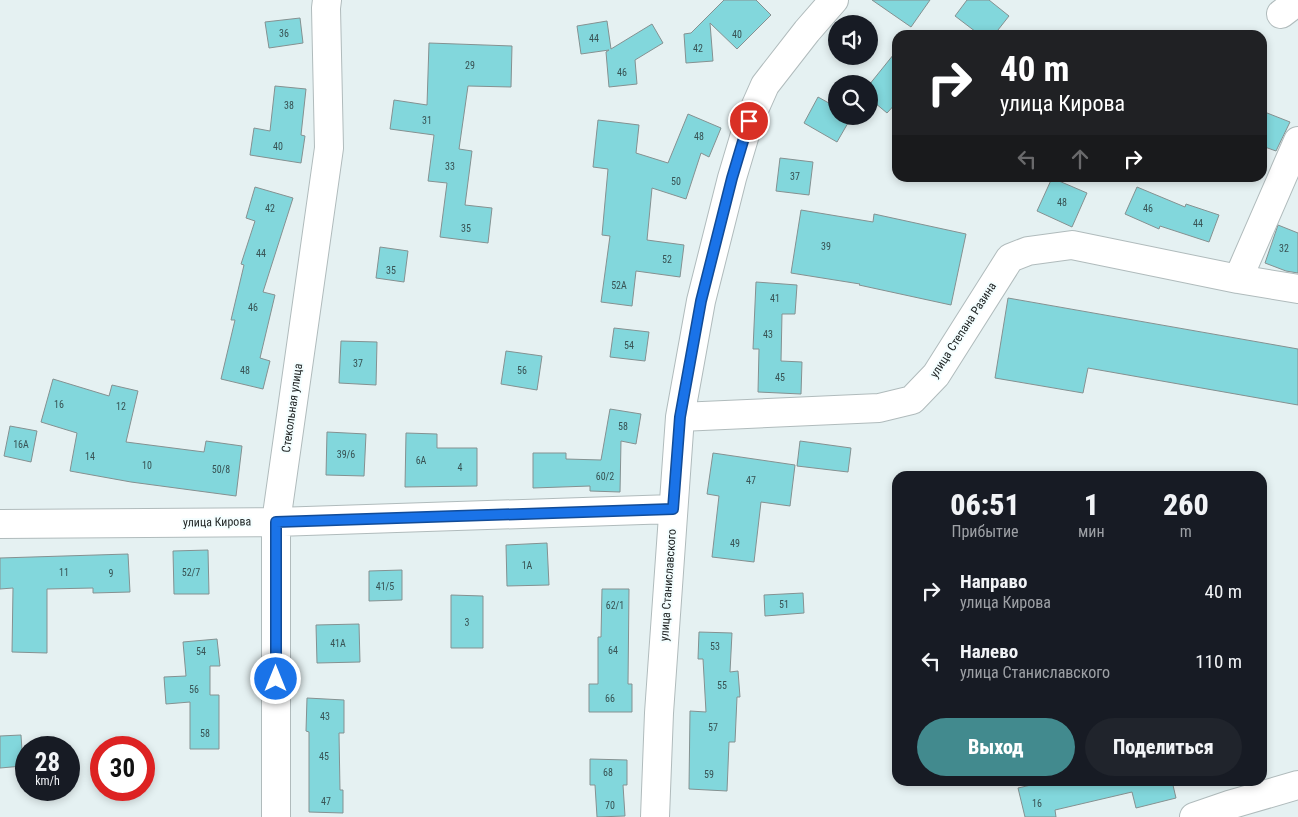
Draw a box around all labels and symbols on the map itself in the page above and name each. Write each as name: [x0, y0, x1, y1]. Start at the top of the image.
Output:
house number: 36: [279, 28, 289, 39]
house number: 40: [732, 29, 742, 40]
house number: 44: [589, 33, 599, 44]
house number: 42: [693, 43, 703, 54]
house number: 29: [465, 60, 475, 71]
house number: 46: [617, 67, 627, 78]
house number: 38: [284, 100, 294, 111]
pin: [728, 100, 770, 142]
house number: 31: [422, 115, 432, 126]
house number: 48: [694, 131, 704, 142]
house number: 40: [273, 141, 283, 152]
house number: 33: [445, 161, 455, 172]
house number: 37: [790, 171, 800, 182]
house number: 50: [671, 176, 681, 187]
house number: 48: [1057, 197, 1067, 208]
house number: 42: [265, 203, 275, 214]
house number: 46: [1143, 203, 1153, 214]
house number: 44: [1193, 218, 1203, 229]
house number: 35: [461, 223, 471, 234]
house number: 39: [821, 241, 831, 252]
house number: 32: [1279, 243, 1289, 254]
house number: 44: [256, 248, 266, 259]
house number: 52: [662, 254, 672, 265]
house number: 35: [386, 265, 396, 276]
street label: улица Степана Разина: [927, 279, 999, 380]
house number: 52А: [611, 280, 627, 291]
house number: 41: [770, 293, 780, 304]
house number: 46: [248, 302, 258, 313]
house number: 43: [763, 329, 773, 340]
house number: 54: [624, 340, 634, 351]
house number: 37: [353, 358, 363, 369]
street label: Стекольная улица: [279, 362, 305, 454]
house number: 48: [240, 365, 250, 376]
house number: 56: [517, 365, 527, 376]
house number: 45: [775, 372, 785, 383]
house number: 16: [54, 399, 64, 410]
house number: 12: [116, 401, 126, 412]
house number: 58: [618, 421, 628, 432]
house number: 16А: [13, 439, 29, 450]
house number: 39/6: [337, 449, 355, 460]
house number: 14: [85, 451, 95, 462]
house number: 6А: [416, 455, 427, 466]
house number: 10: [142, 460, 152, 471]
house number: 4: [458, 462, 463, 473]
house number: 50/8: [212, 464, 230, 475]
house number: 60/2: [596, 471, 614, 482]
house number: 47: [746, 475, 756, 486]
street label: улица Кирова: [183, 514, 251, 530]
street label: улица Станиславского: [657, 528, 679, 642]
house number: 49: [730, 538, 740, 549]
house number: 1А: [522, 560, 533, 571]
house number: 11: [59, 567, 69, 578]
house number: 52/7: [182, 567, 200, 578]
house number: 9: [109, 568, 114, 579]
house number: 41/5: [376, 581, 394, 592]
house number: 51: [779, 599, 789, 610]
house number: 62/1: [606, 600, 624, 611]
house number: 3: [465, 617, 470, 628]
house number: 41А: [330, 638, 346, 649]
house number: 53: [710, 641, 720, 652]
house number: 64: [608, 645, 618, 656]
house number: 54: [196, 646, 206, 657]
position arrow: [249, 652, 301, 704]
house number: 55: [717, 680, 727, 691]
house number: 56: [189, 684, 199, 695]
house number: 66: [605, 693, 615, 704]
house number: 43: [320, 711, 330, 722]
house number: 57: [708, 722, 718, 733]
house number: 58: [200, 728, 210, 739]
speed limit sign: 30: [90, 736, 155, 801]
house number: 45: [319, 751, 329, 762]
house number: 68: [603, 767, 613, 778]
house number: 59: [704, 769, 714, 780]
house number: 47: [321, 796, 331, 807]
house number: 16: [1032, 798, 1042, 809]
house number: 70: [605, 800, 615, 811]

